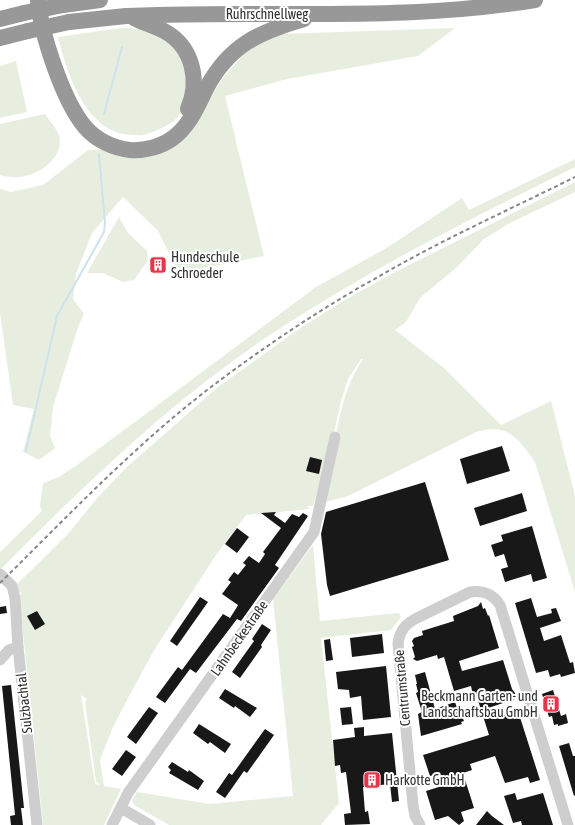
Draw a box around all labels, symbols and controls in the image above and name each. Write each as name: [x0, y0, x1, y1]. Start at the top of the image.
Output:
street label: Ruhrschnellweg: [226, 6, 308, 22]
place label: Hundeschule Schroeder: [171, 249, 239, 281]
building icon: Hundeschule Schroeder: [148, 255, 168, 275]
street label: Lahnbeckestraße: [207, 597, 271, 679]
street label: Centrumstraße: [391, 649, 413, 727]
street label: Sulzbachtal: [13, 672, 35, 734]
place label: Beckmann Garten- und Landschaftsbau GmbH: [421, 688, 538, 720]
building icon: Beckmann Garten- und Landschaftsbau GmbH: [541, 694, 561, 714]
building icon: Harkotte GmbH: [362, 770, 382, 790]
place label: Harkotte GmbH: [385, 772, 465, 788]

